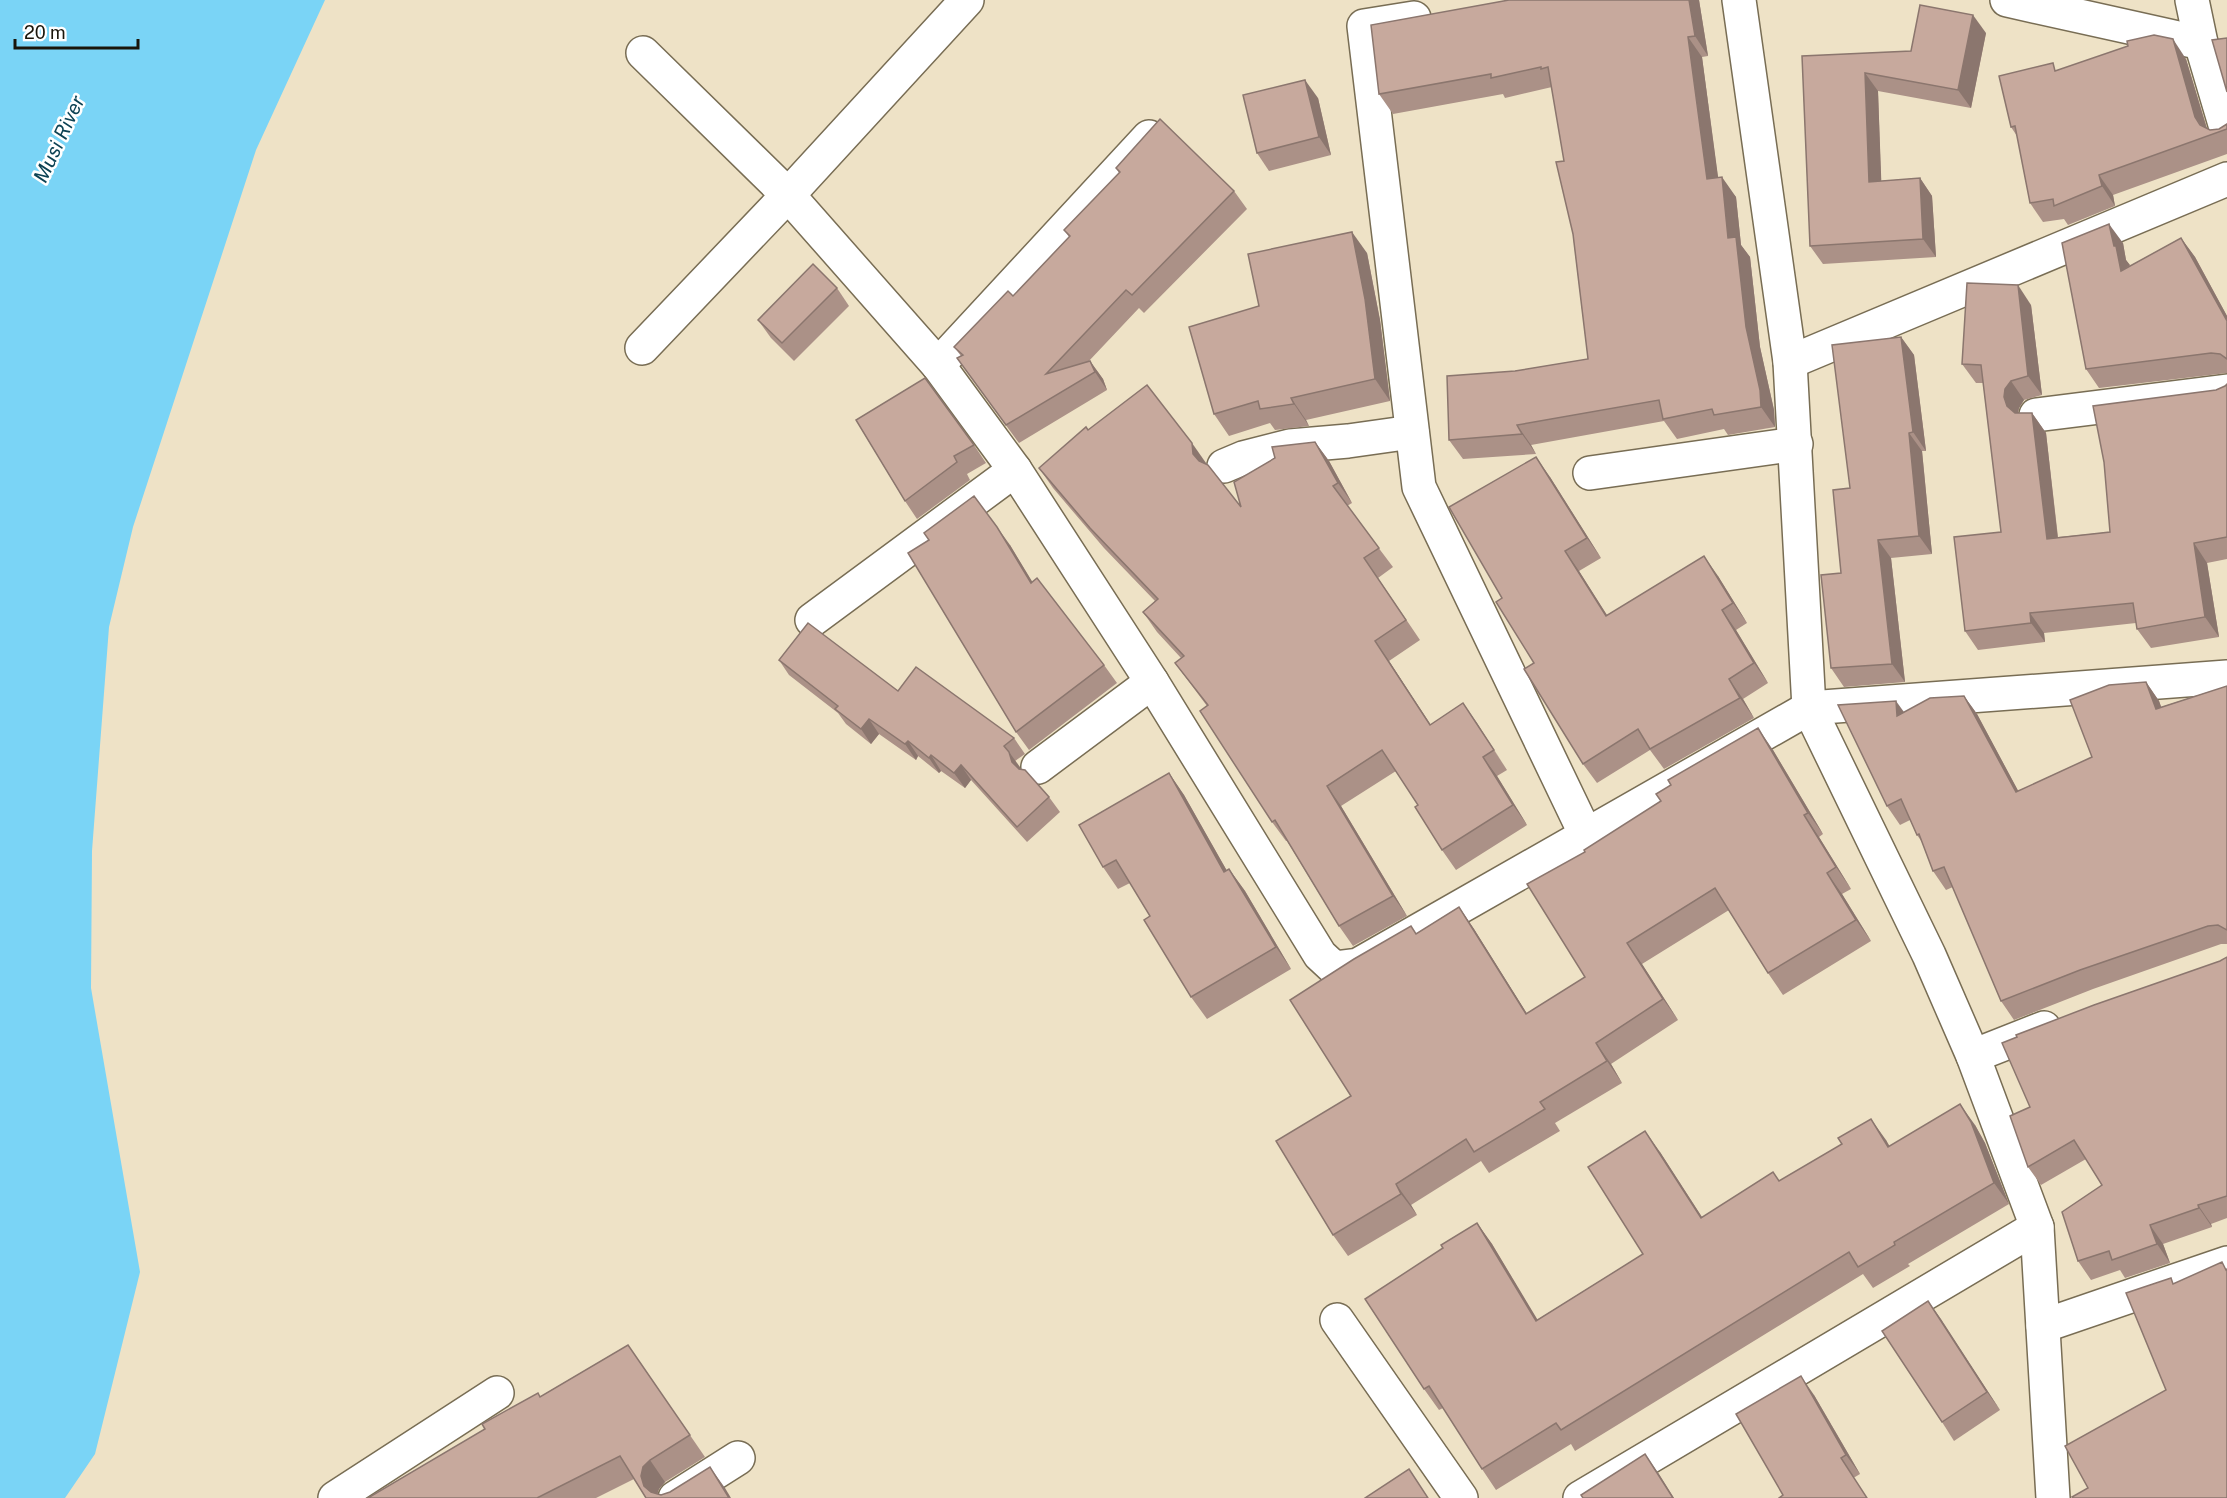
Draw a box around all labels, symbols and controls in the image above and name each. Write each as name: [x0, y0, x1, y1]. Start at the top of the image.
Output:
scale bar: [15, 12, 138, 50]
text: 20 m: [24, 22, 66, 43]
water label: Musi River: [28, 91, 90, 186]

